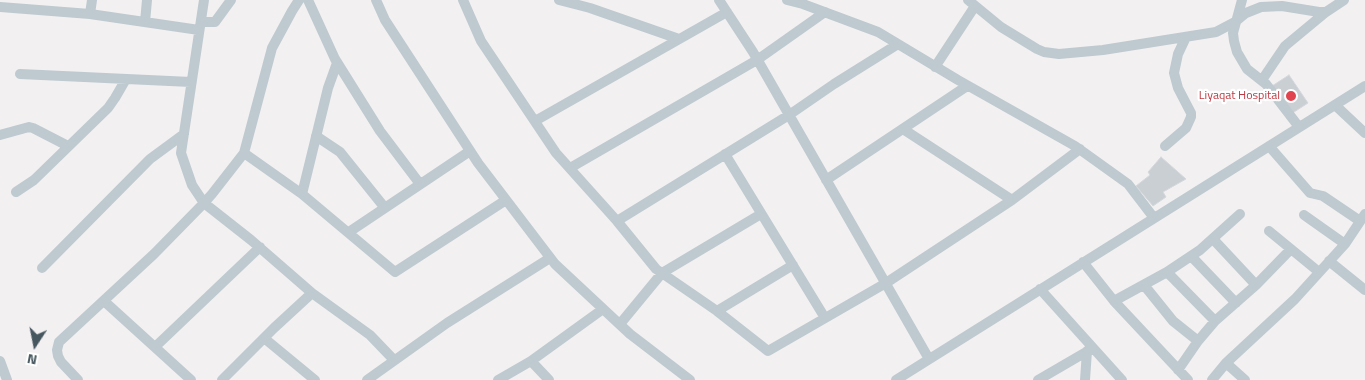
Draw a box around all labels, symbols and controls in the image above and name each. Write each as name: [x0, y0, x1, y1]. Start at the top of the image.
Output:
place label: Liyaqat Hospital: [1199, 89, 1280, 103]
marker: Liyaqat Hospital: [1284, 89, 1298, 103]
north arrow: [10, 320, 60, 370]
text: N: [25, 349, 39, 371]

